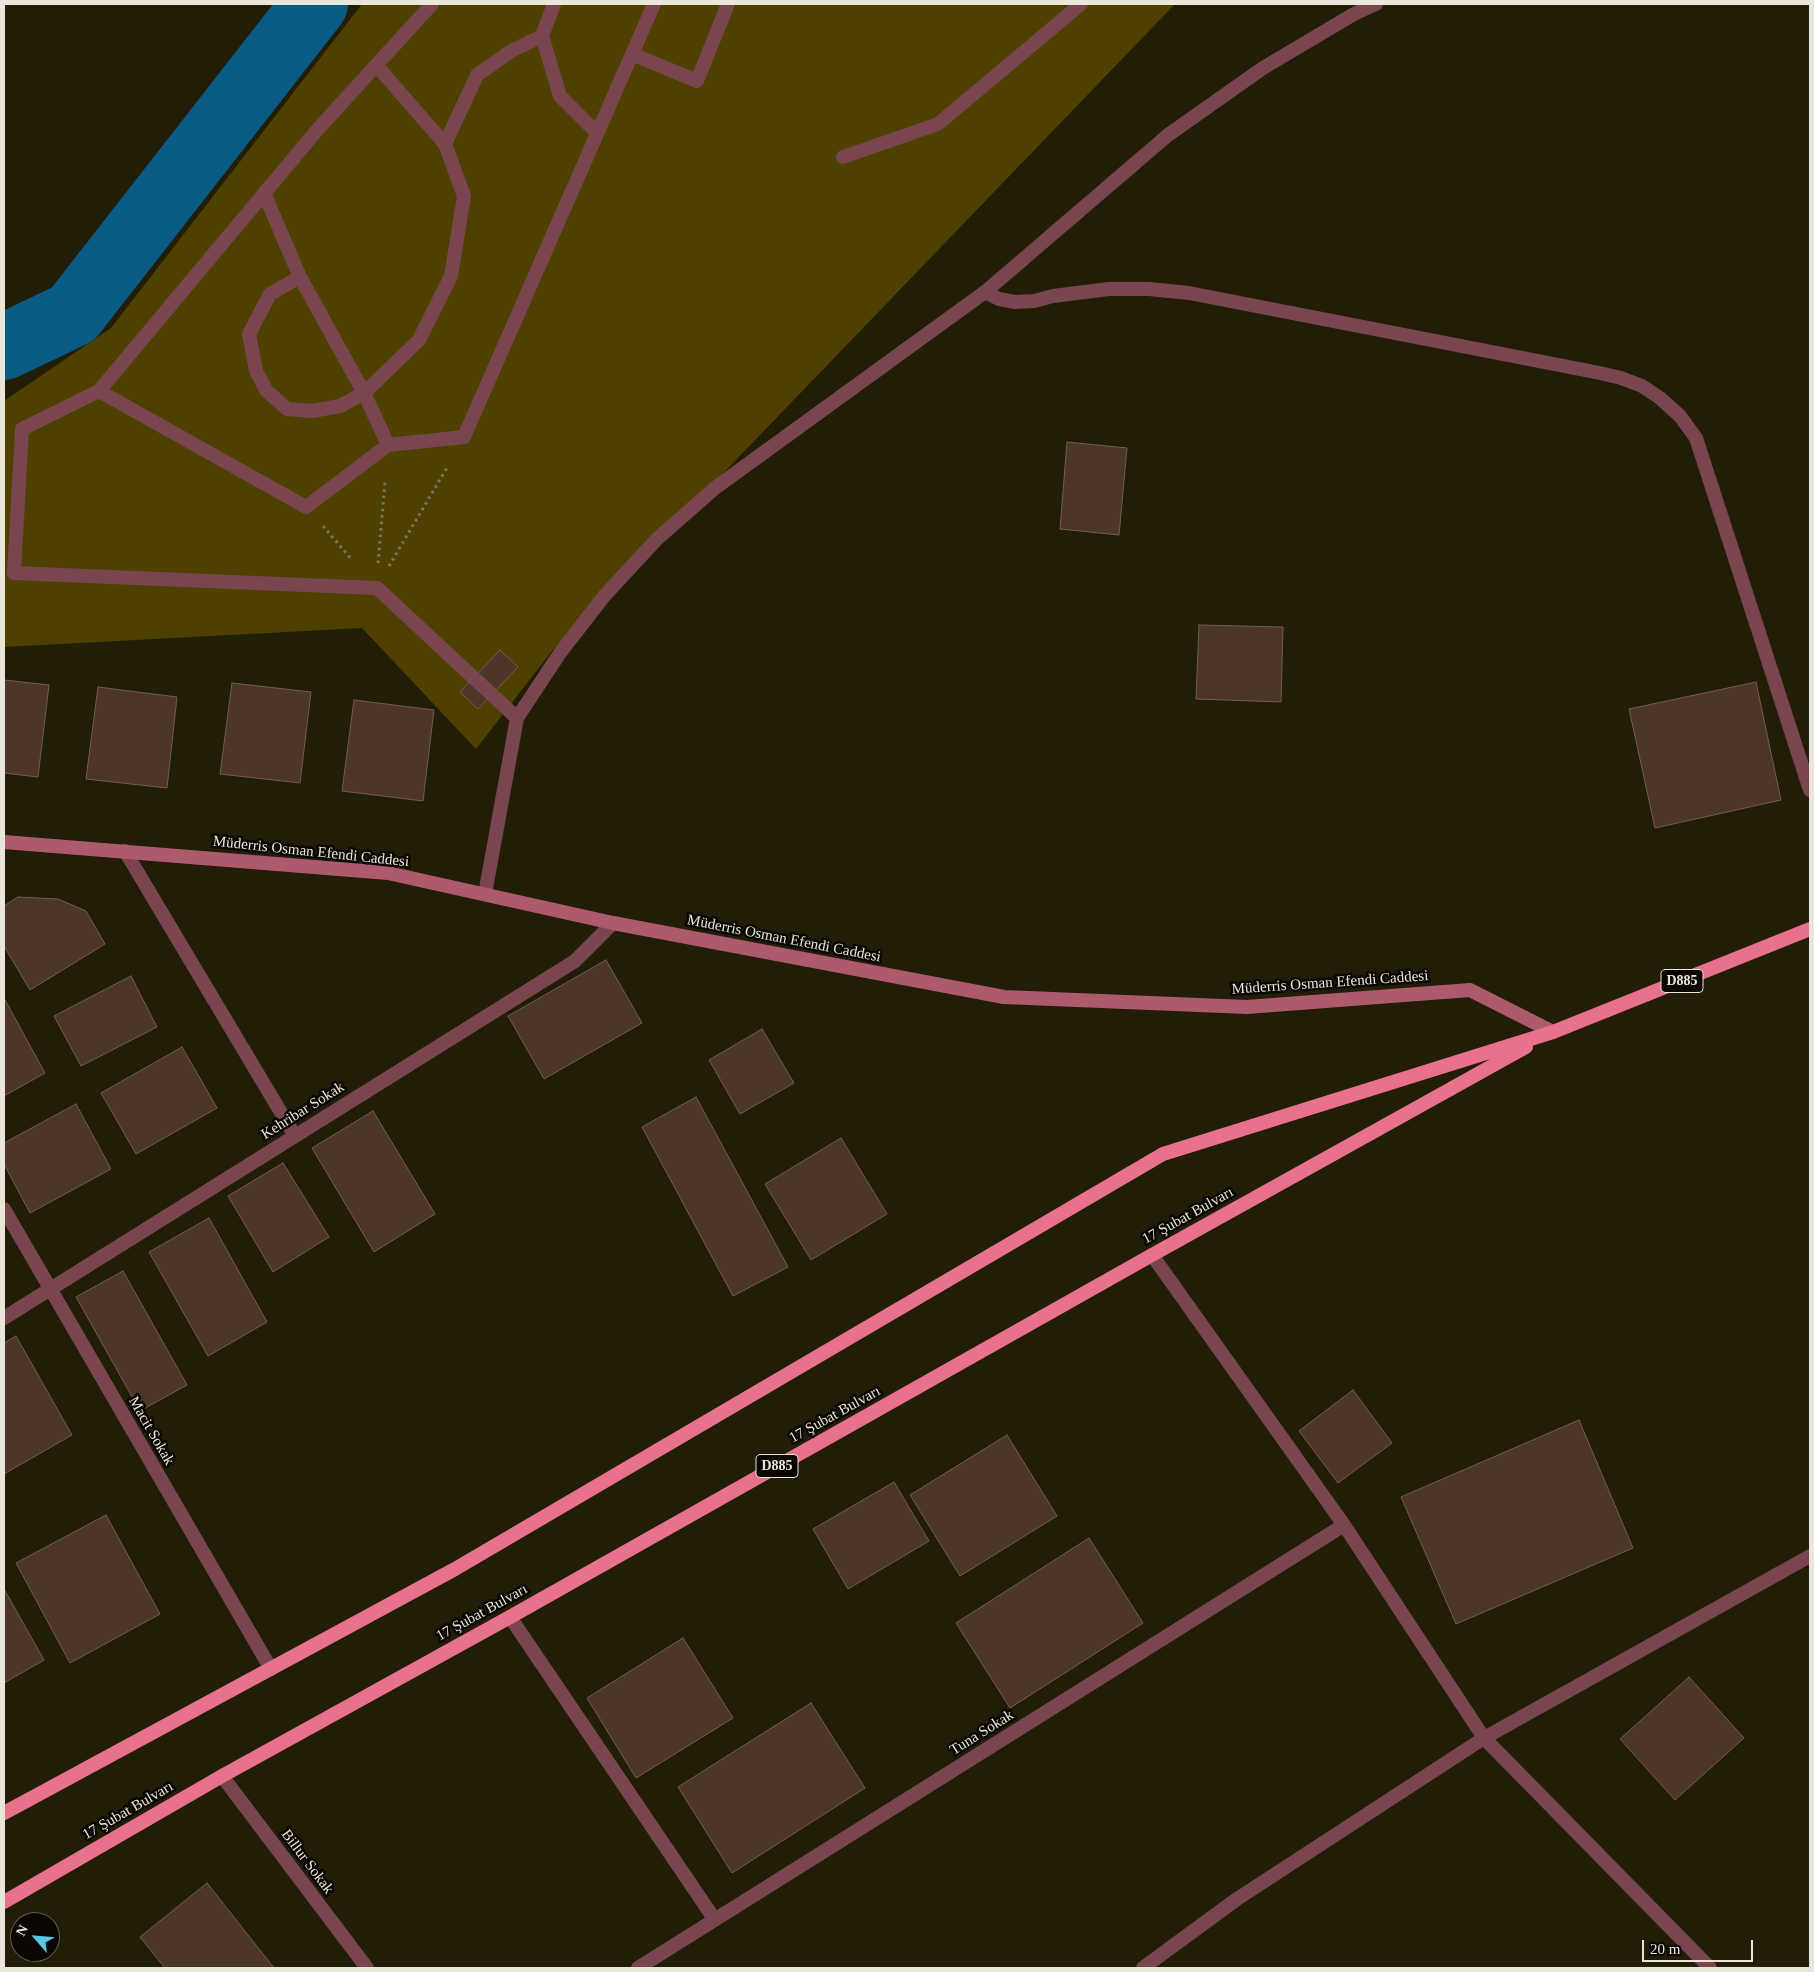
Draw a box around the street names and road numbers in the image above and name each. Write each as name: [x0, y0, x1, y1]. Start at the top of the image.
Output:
street label: Müderris Osman Efendi Caddesi: [212, 833, 410, 871]
street label: Müderris Osman Efendi Caddesi: [686, 911, 882, 967]
street label: Müderris Osman Efendi Caddesi: [1231, 967, 1429, 999]
road number: D885: [1661, 969, 1703, 992]
street label: Kehribar Sokak: [258, 1078, 348, 1144]
street label: 17 Şubat Bulvarı: [1139, 1183, 1237, 1249]
street label: 17 Şubat Bulvarı: [786, 1382, 884, 1448]
street label: Macit Sokak: [124, 1393, 178, 1469]
road number: D885: [756, 1454, 798, 1478]
street label: 17 Şubat Bulvarı: [433, 1580, 531, 1646]
street label: Tuna Sokak: [947, 1706, 1017, 1760]
street label: 17 Şubat Bulvarı: [79, 1778, 177, 1844]
street label: Billur Sokak: [277, 1826, 337, 1898]

